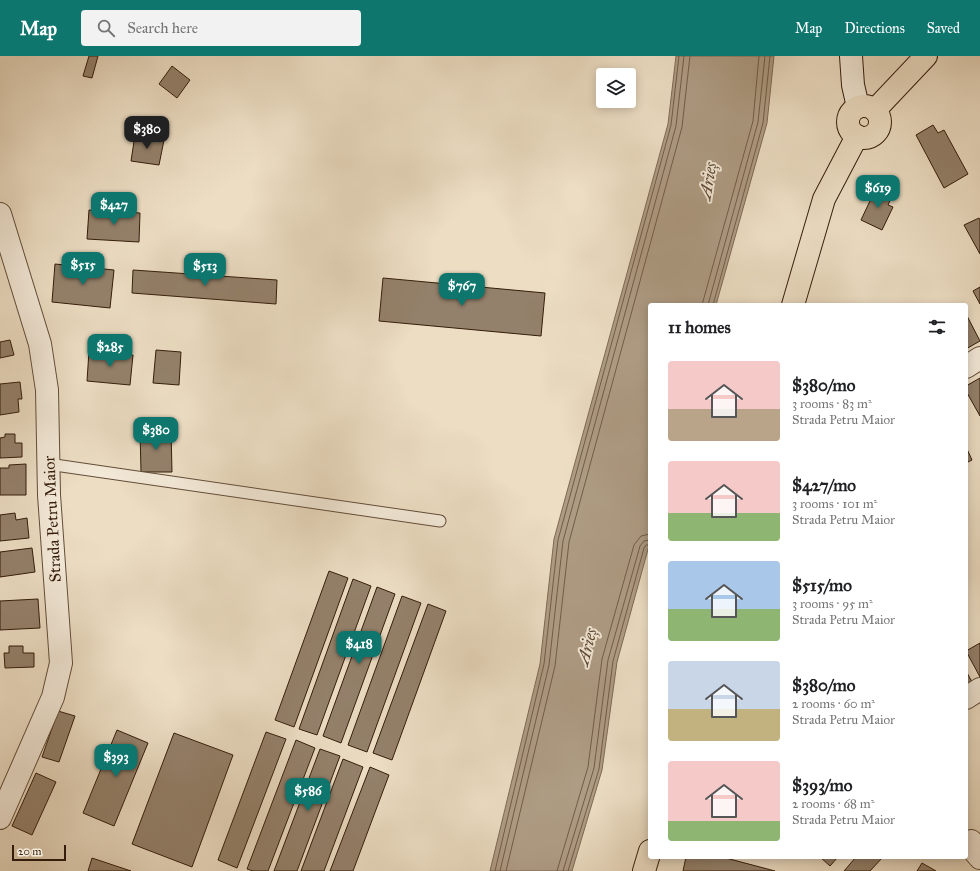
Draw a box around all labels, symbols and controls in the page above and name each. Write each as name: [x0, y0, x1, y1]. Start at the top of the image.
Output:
search box: [81, 10, 361, 46]
text: Map: [20, 17, 57, 40]
icon: search: [95, 17, 117, 39]
text: Search here: [127, 19, 198, 37]
text: Map: [795, 20, 822, 37]
text: Directions: [844, 20, 905, 37]
text: Saved: [927, 20, 960, 37]
map controls: [596, 68, 636, 108]
button: layers: [596, 68, 636, 108]
pin: $380: [123, 116, 171, 150]
text: $380: [133, 121, 161, 137]
water label: Arieș: [694, 160, 722, 203]
pin: $619: [854, 175, 902, 209]
text: $619: [865, 180, 891, 196]
pin: $427: [90, 192, 138, 226]
text: $427: [100, 197, 128, 213]
pin: $515: [59, 252, 107, 286]
pin: $513: [181, 253, 229, 287]
text: $515: [71, 257, 95, 273]
text: $513: [193, 258, 217, 274]
pin: $767: [438, 273, 486, 307]
text: $767: [448, 278, 476, 294]
icon: filters: [926, 316, 948, 338]
text: 11 homes: [668, 317, 731, 338]
pin: $285: [86, 334, 134, 368]
text: $285: [96, 339, 124, 355]
text: $380/mo: [792, 375, 855, 396]
icon: home: [700, 377, 748, 425]
text: 3 rooms · 83 m²: [792, 396, 872, 412]
text: Strada Petru Maior: [792, 412, 895, 428]
pin: $380: [132, 417, 180, 451]
text: $380: [142, 422, 170, 438]
street label: Strada Petru Maior: [39, 455, 65, 583]
text: $427/mo: [792, 475, 856, 496]
icon: home: [700, 477, 748, 525]
text: 3 rooms · 101 m²: [792, 496, 877, 512]
text: Strada Petru Maior: [792, 512, 895, 528]
text: $515/mo: [792, 575, 852, 596]
icon: home: [700, 577, 748, 625]
text: 3 rooms · 95 m²: [792, 596, 873, 612]
text: Strada Petru Maior: [792, 612, 895, 628]
water label: Arieș: [572, 625, 602, 670]
pin: $418: [335, 631, 383, 665]
text: $418: [345, 636, 373, 652]
text: $380/mo: [792, 675, 855, 696]
icon: home: [700, 677, 748, 725]
text: 2 rooms · 60 m²: [792, 696, 875, 712]
text: Strada Petru Maior: [792, 712, 895, 728]
pin: $393: [92, 744, 140, 778]
text: $393: [103, 749, 129, 765]
text: $393/mo: [792, 775, 852, 796]
icon: home: [700, 777, 748, 825]
pin: $586: [284, 778, 332, 812]
text: $586: [294, 783, 322, 799]
text: 2 rooms · 68 m²: [792, 796, 874, 812]
text: Strada Petru Maior: [792, 812, 895, 828]
scale bar: [12, 843, 66, 862]
text: 20 m: [18, 845, 41, 858]

